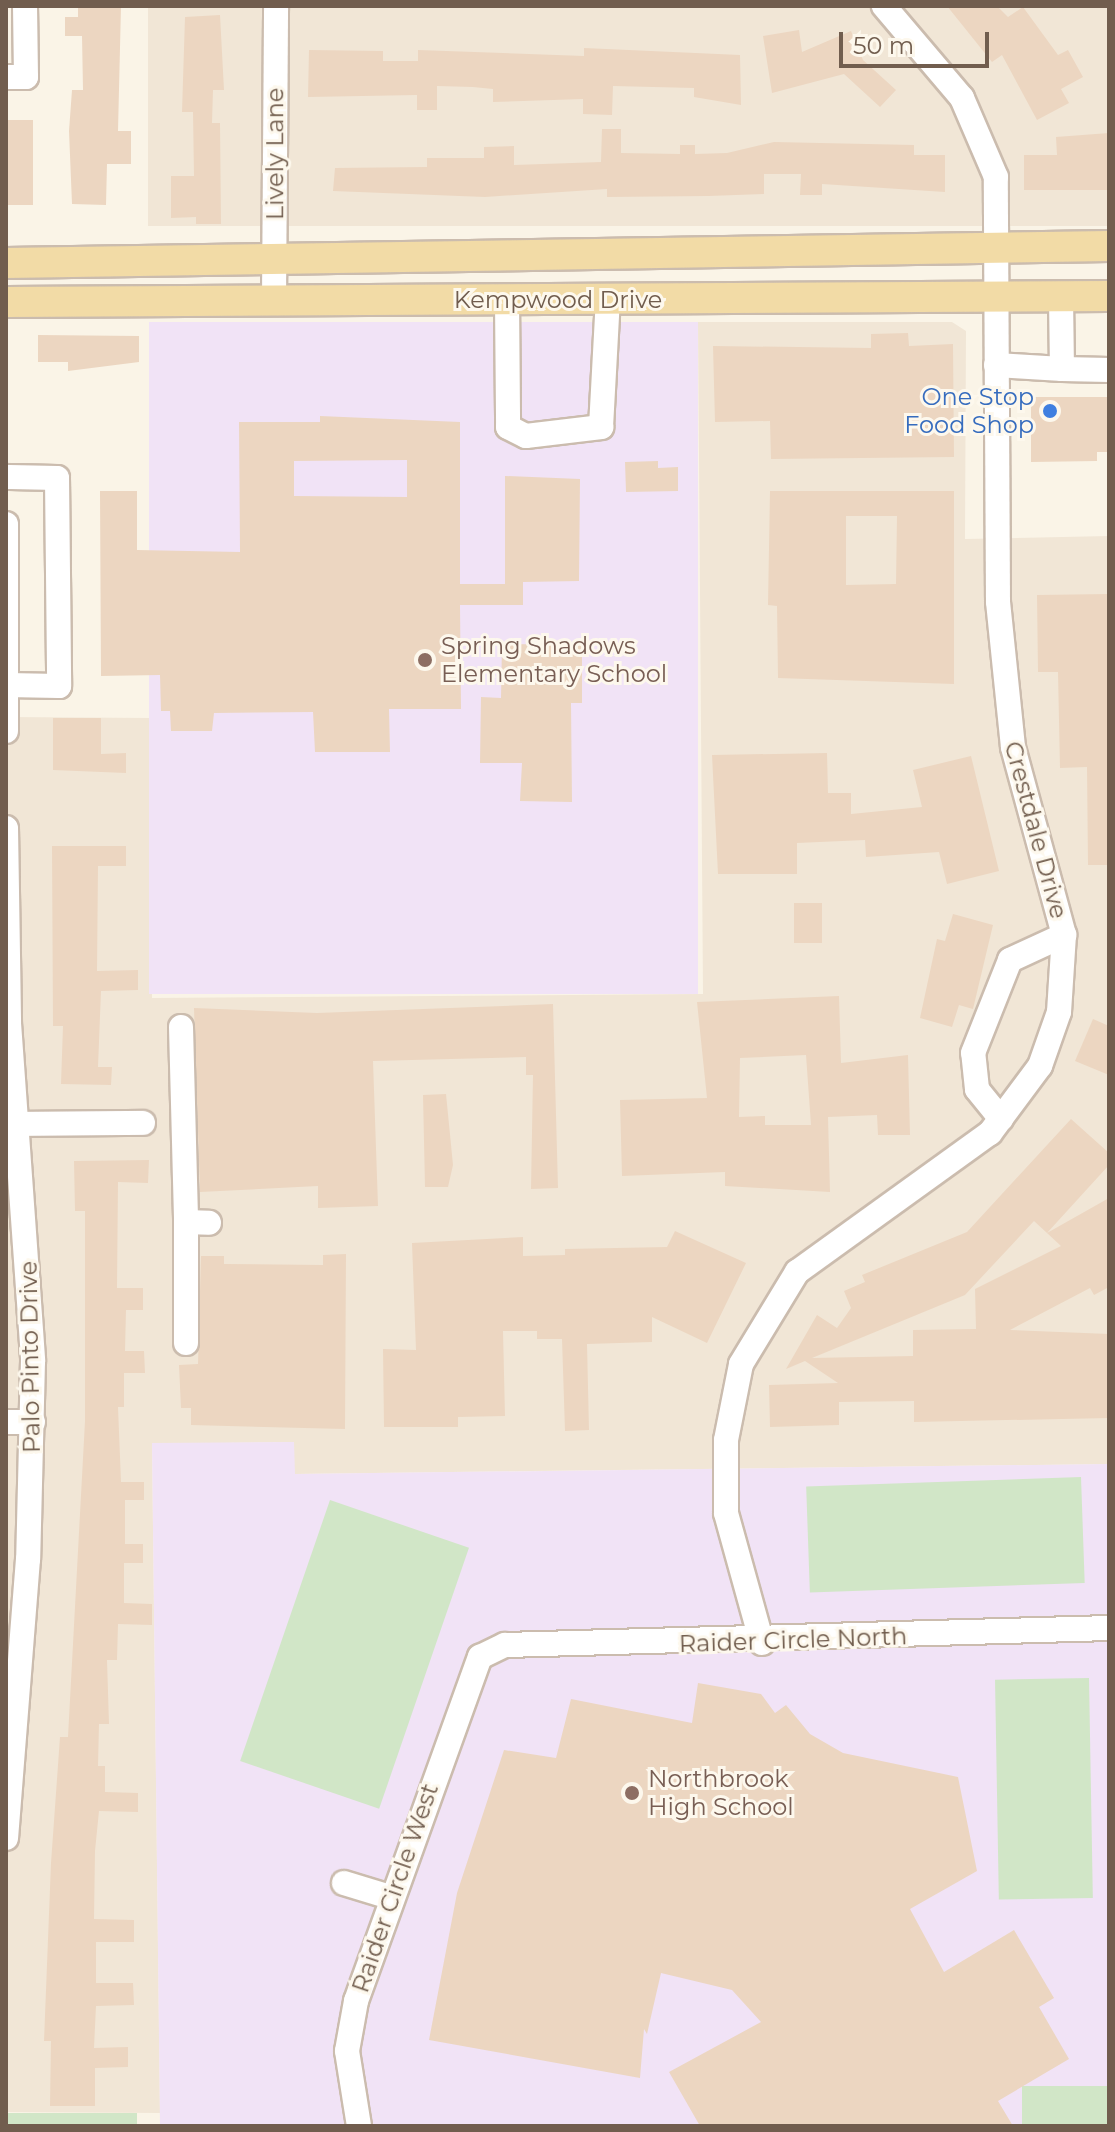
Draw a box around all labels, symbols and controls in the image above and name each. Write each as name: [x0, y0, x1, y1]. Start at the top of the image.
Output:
scale bar: [843, 16, 993, 66]
text: 50 m: [853, 31, 914, 60]
street label: Lively Lane: [261, 88, 289, 220]
street label: Kempwood Drive: [454, 286, 662, 314]
place label: One Stop Food Shop: [904, 383, 1034, 439]
marker: One Stop Food Shop: [1041, 402, 1059, 420]
place label: Spring Shadows Elementary School: [441, 632, 667, 688]
marker: Spring Shadows Elementary School: [416, 651, 434, 669]
street label: Crestdale Drive: [998, 738, 1074, 922]
street label: Palo Pinto Drive: [14, 1261, 46, 1453]
street label: Raider Circle North: [678, 1622, 908, 1658]
place label: Northbrook High School: [648, 1765, 794, 1821]
street label: Raider Circle West: [346, 1780, 444, 1996]
marker: Northbrook High School: [623, 1784, 641, 1802]

